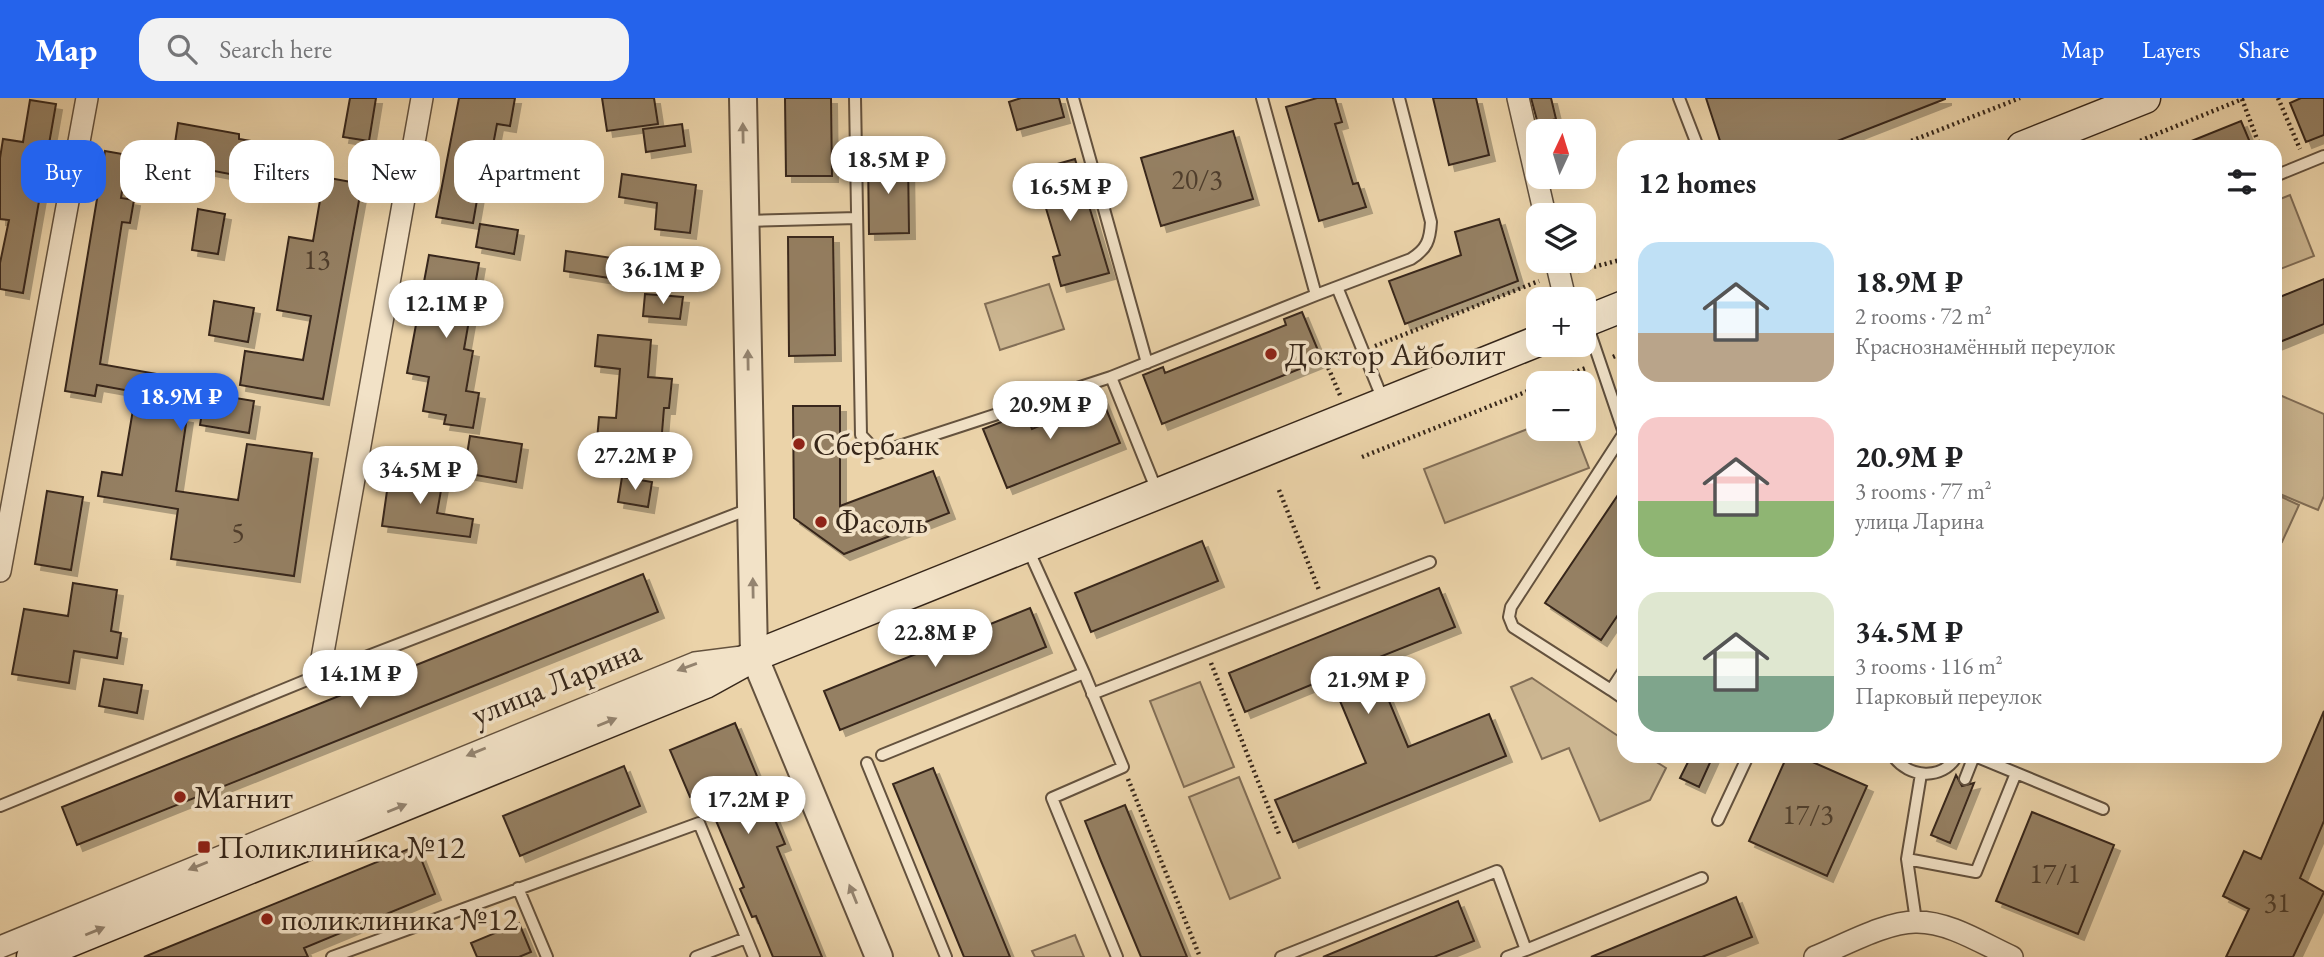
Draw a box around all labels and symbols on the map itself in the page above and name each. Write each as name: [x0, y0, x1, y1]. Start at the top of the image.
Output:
north arrow: [1526, 119, 1596, 189]
one-way arrow: [738, 121, 749, 143]
pin: 18.5M ₽: [823, 136, 953, 196]
house number: 20/3: [1171, 161, 1223, 197]
pin: 16.5M ₽: [1005, 164, 1135, 223]
house number: 13: [304, 241, 330, 277]
pin: 36.1M ₽: [598, 246, 728, 306]
pin: 12.1M ₽: [381, 280, 511, 340]
place label: Доктор Айболит: [1285, 333, 1505, 375]
marker: Доктор Айболит: [1263, 346, 1279, 362]
one-way arrow: [742, 349, 754, 371]
pin: 18.9M ₽: [116, 374, 246, 433]
pin: 20.9M ₽: [985, 382, 1115, 441]
place label: Сбербанк: [813, 423, 939, 465]
pin: 27.2M ₽: [570, 432, 700, 492]
marker: Сбербанк: [791, 436, 807, 452]
pin: 34.5M ₽: [355, 446, 485, 506]
place label: Фасоль: [835, 501, 928, 543]
house number: 5: [231, 514, 245, 550]
marker: Фасоль: [813, 514, 829, 530]
one-way arrow: [747, 576, 759, 598]
pin: 22.8M ₽: [870, 610, 1000, 669]
street label: улица Ларина: [465, 629, 647, 735]
pin: 14.1M ₽: [295, 650, 425, 710]
pin: 21.9M ₽: [1303, 656, 1433, 716]
one-way arrow: [677, 662, 698, 673]
one-way arrow: [597, 717, 618, 728]
one-way arrow: [466, 747, 487, 758]
place label: Магнит: [194, 776, 293, 818]
pin: 17.2M ₽: [683, 776, 813, 836]
marker: Магнит: [172, 789, 188, 805]
house number: 17/3: [1782, 796, 1834, 832]
one-way arrow: [386, 803, 407, 814]
place label: Поликлиника №12: [218, 826, 466, 868]
marker: Поликлиника №12: [196, 839, 212, 855]
house number: 17/1: [2029, 855, 2081, 891]
one-way arrow: [187, 861, 208, 872]
one-way arrow: [847, 883, 858, 904]
house number: 31: [2264, 884, 2290, 920]
place label: поликлиника №12: [281, 898, 519, 940]
marker: поликлиника №12: [259, 911, 275, 927]
one-way arrow: [85, 926, 106, 937]

